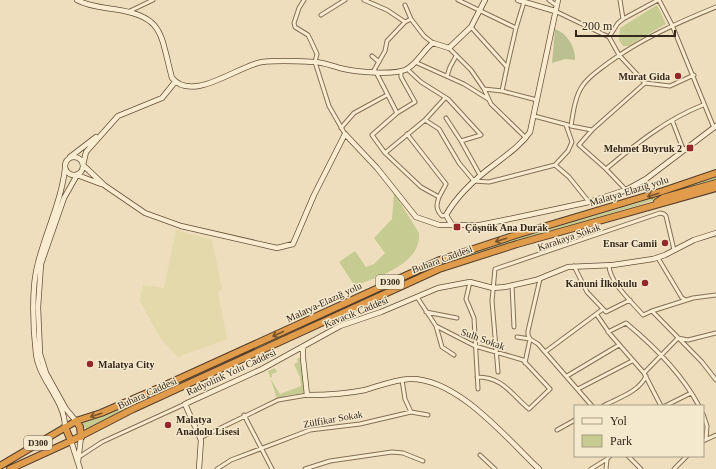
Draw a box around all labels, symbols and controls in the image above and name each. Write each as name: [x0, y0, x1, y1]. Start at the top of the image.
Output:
scale bar: [576, 12, 675, 38]
text: 200 m: [582, 19, 613, 33]
place label: Murat Gida: [619, 71, 670, 82]
marker: Murat Gida: [673, 71, 683, 81]
place label: Mehmet Buyruk 2: [604, 143, 682, 154]
marker: Mehmet Buyruk 2: [685, 143, 695, 153]
street label: Malatya-Elazığ yolu: [588, 174, 670, 208]
one-way arrow: [646, 192, 659, 199]
street label: Karakaya Sokak: [536, 221, 602, 253]
marker: Çöşnük Ana Durak: [452, 222, 462, 232]
place label: Çöşnük Ana Durak: [465, 222, 548, 233]
one-way arrow: [495, 237, 508, 244]
place label: Ensar Camii: [603, 238, 657, 249]
marker: Ensar Camii: [660, 238, 670, 248]
street label: Buhara Caddesi: [410, 243, 474, 275]
road number: D300: [376, 275, 404, 289]
place label: Kanuni İlkokulu: [566, 278, 637, 289]
marker: Kanuni İlkokulu: [640, 278, 650, 288]
street label: Malatya-Elazığ yolu: [285, 280, 363, 324]
street label: Kavacık Caddesi: [322, 294, 390, 330]
street label: Sulh Sokak: [460, 326, 506, 352]
one-way arrow: [273, 331, 285, 338]
street label: Radyolink Yolu Caddesi: [184, 346, 278, 398]
marker: Malatya City: [85, 359, 95, 369]
place label: Malatya City: [98, 359, 154, 370]
street label: Buhara Caddesi: [116, 375, 178, 411]
legend: [574, 405, 704, 457]
street label: Zülfikar Sokak: [302, 408, 364, 430]
one-way arrow: [90, 411, 102, 419]
place label: Malatya Anadolu Lisesi: [176, 414, 240, 437]
text: Yol: [610, 414, 627, 428]
marker: Malatya Anadolu Lisesi: [163, 420, 173, 430]
text: Park: [610, 434, 632, 448]
road number: D300: [24, 436, 52, 450]

